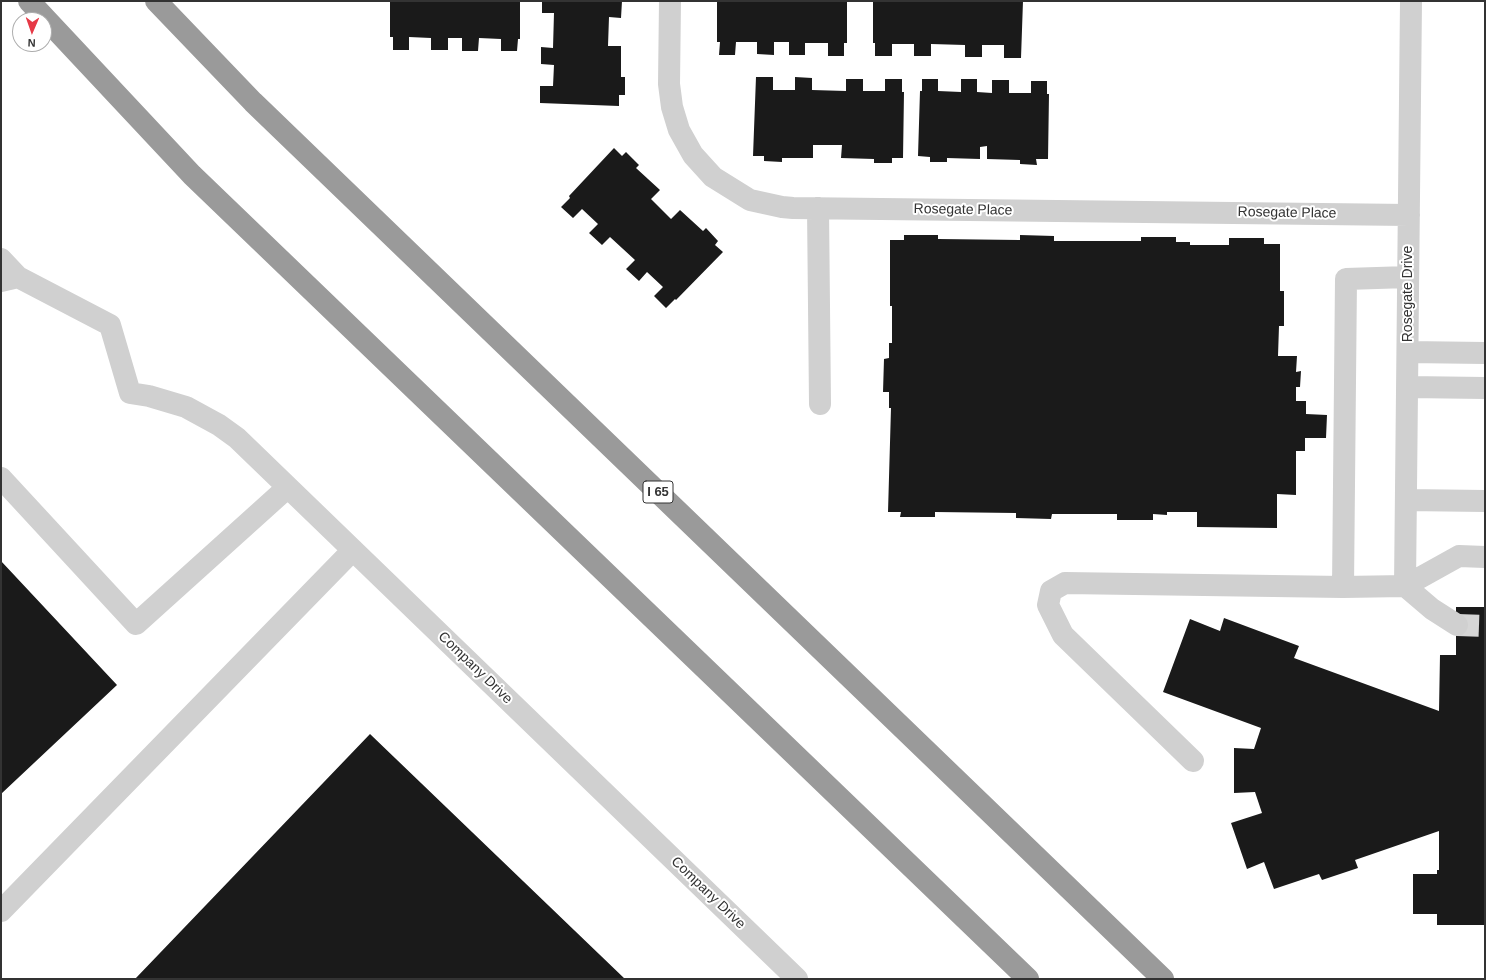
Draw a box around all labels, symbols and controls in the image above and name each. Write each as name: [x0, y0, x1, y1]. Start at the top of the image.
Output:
north arrow: [12, 12, 52, 52]
text: N: [27, 37, 36, 49]
street label: Rosegate Place: [913, 201, 1013, 219]
street label: Rosegate Place: [1237, 204, 1337, 222]
street label: Rosegate Drive: [1400, 246, 1416, 342]
road number: I 65: [643, 481, 673, 503]
street label: Company Drive: [434, 628, 516, 708]
street label: Company Drive: [667, 853, 749, 933]

